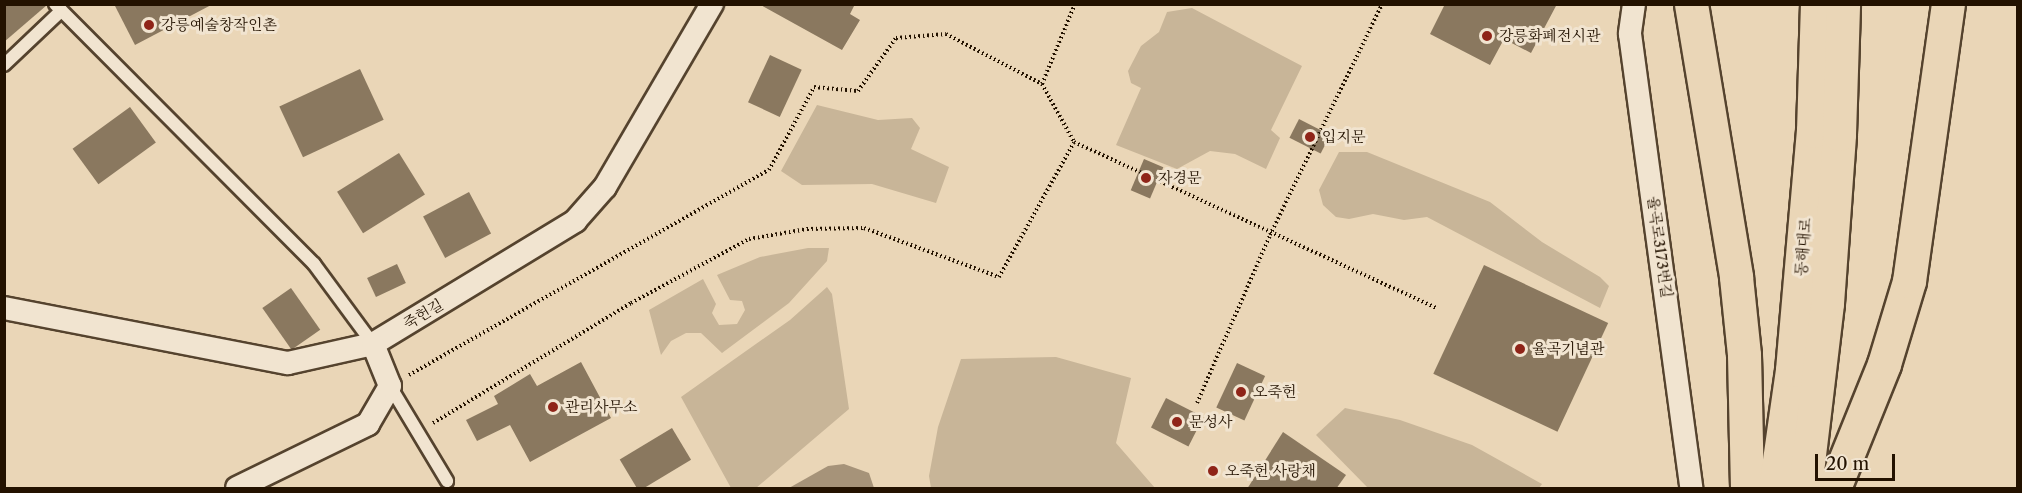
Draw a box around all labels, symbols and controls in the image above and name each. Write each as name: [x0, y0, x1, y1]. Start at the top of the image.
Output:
place label: 강릉예술창작인촌: [161, 16, 277, 34]
marker: 강릉예술창작인촌: [142, 18, 156, 32]
place label: 강릉화폐전시관: [1499, 27, 1600, 45]
marker: 강릉화폐전시관: [1480, 29, 1494, 43]
place label: 입지문: [1322, 128, 1365, 146]
marker: 입지문: [1303, 130, 1317, 144]
place label: 자경문: [1158, 169, 1201, 187]
marker: 자경문: [1139, 171, 1153, 185]
street label: 율곡로3173번길: [1644, 195, 1676, 299]
street label: 동해대로: [1792, 217, 1814, 277]
street label: 죽헌길: [400, 295, 446, 333]
place label: 율곡기념관: [1532, 340, 1604, 358]
marker: 율곡기념관: [1513, 342, 1527, 356]
place label: 오죽헌: [1253, 383, 1296, 401]
marker: 오죽헌: [1234, 385, 1248, 399]
place label: 관리사무소: [565, 398, 637, 416]
marker: 관리사무소: [546, 400, 560, 414]
place label: 문성사: [1189, 413, 1232, 431]
marker: 문성사: [1170, 415, 1184, 429]
scale bar: [1818, 442, 1898, 480]
text: 20 m: [1826, 453, 1869, 475]
place label: 오죽헌 사랑채: [1225, 462, 1316, 480]
marker: 오죽헌 사랑채: [1206, 464, 1220, 478]

